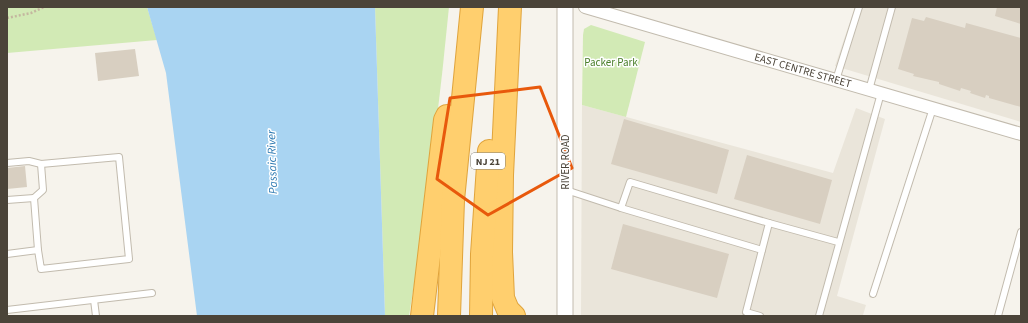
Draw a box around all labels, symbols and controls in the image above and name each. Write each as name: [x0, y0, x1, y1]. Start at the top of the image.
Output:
street label: EAST CENTRE STREET: [753, 49, 853, 92]
park label: Packer Park: [584, 55, 638, 70]
water label: Passaic River: [263, 129, 282, 194]
street label: RIVER ROAD: [558, 134, 573, 190]
road number: NJ 21: [471, 153, 505, 169]

